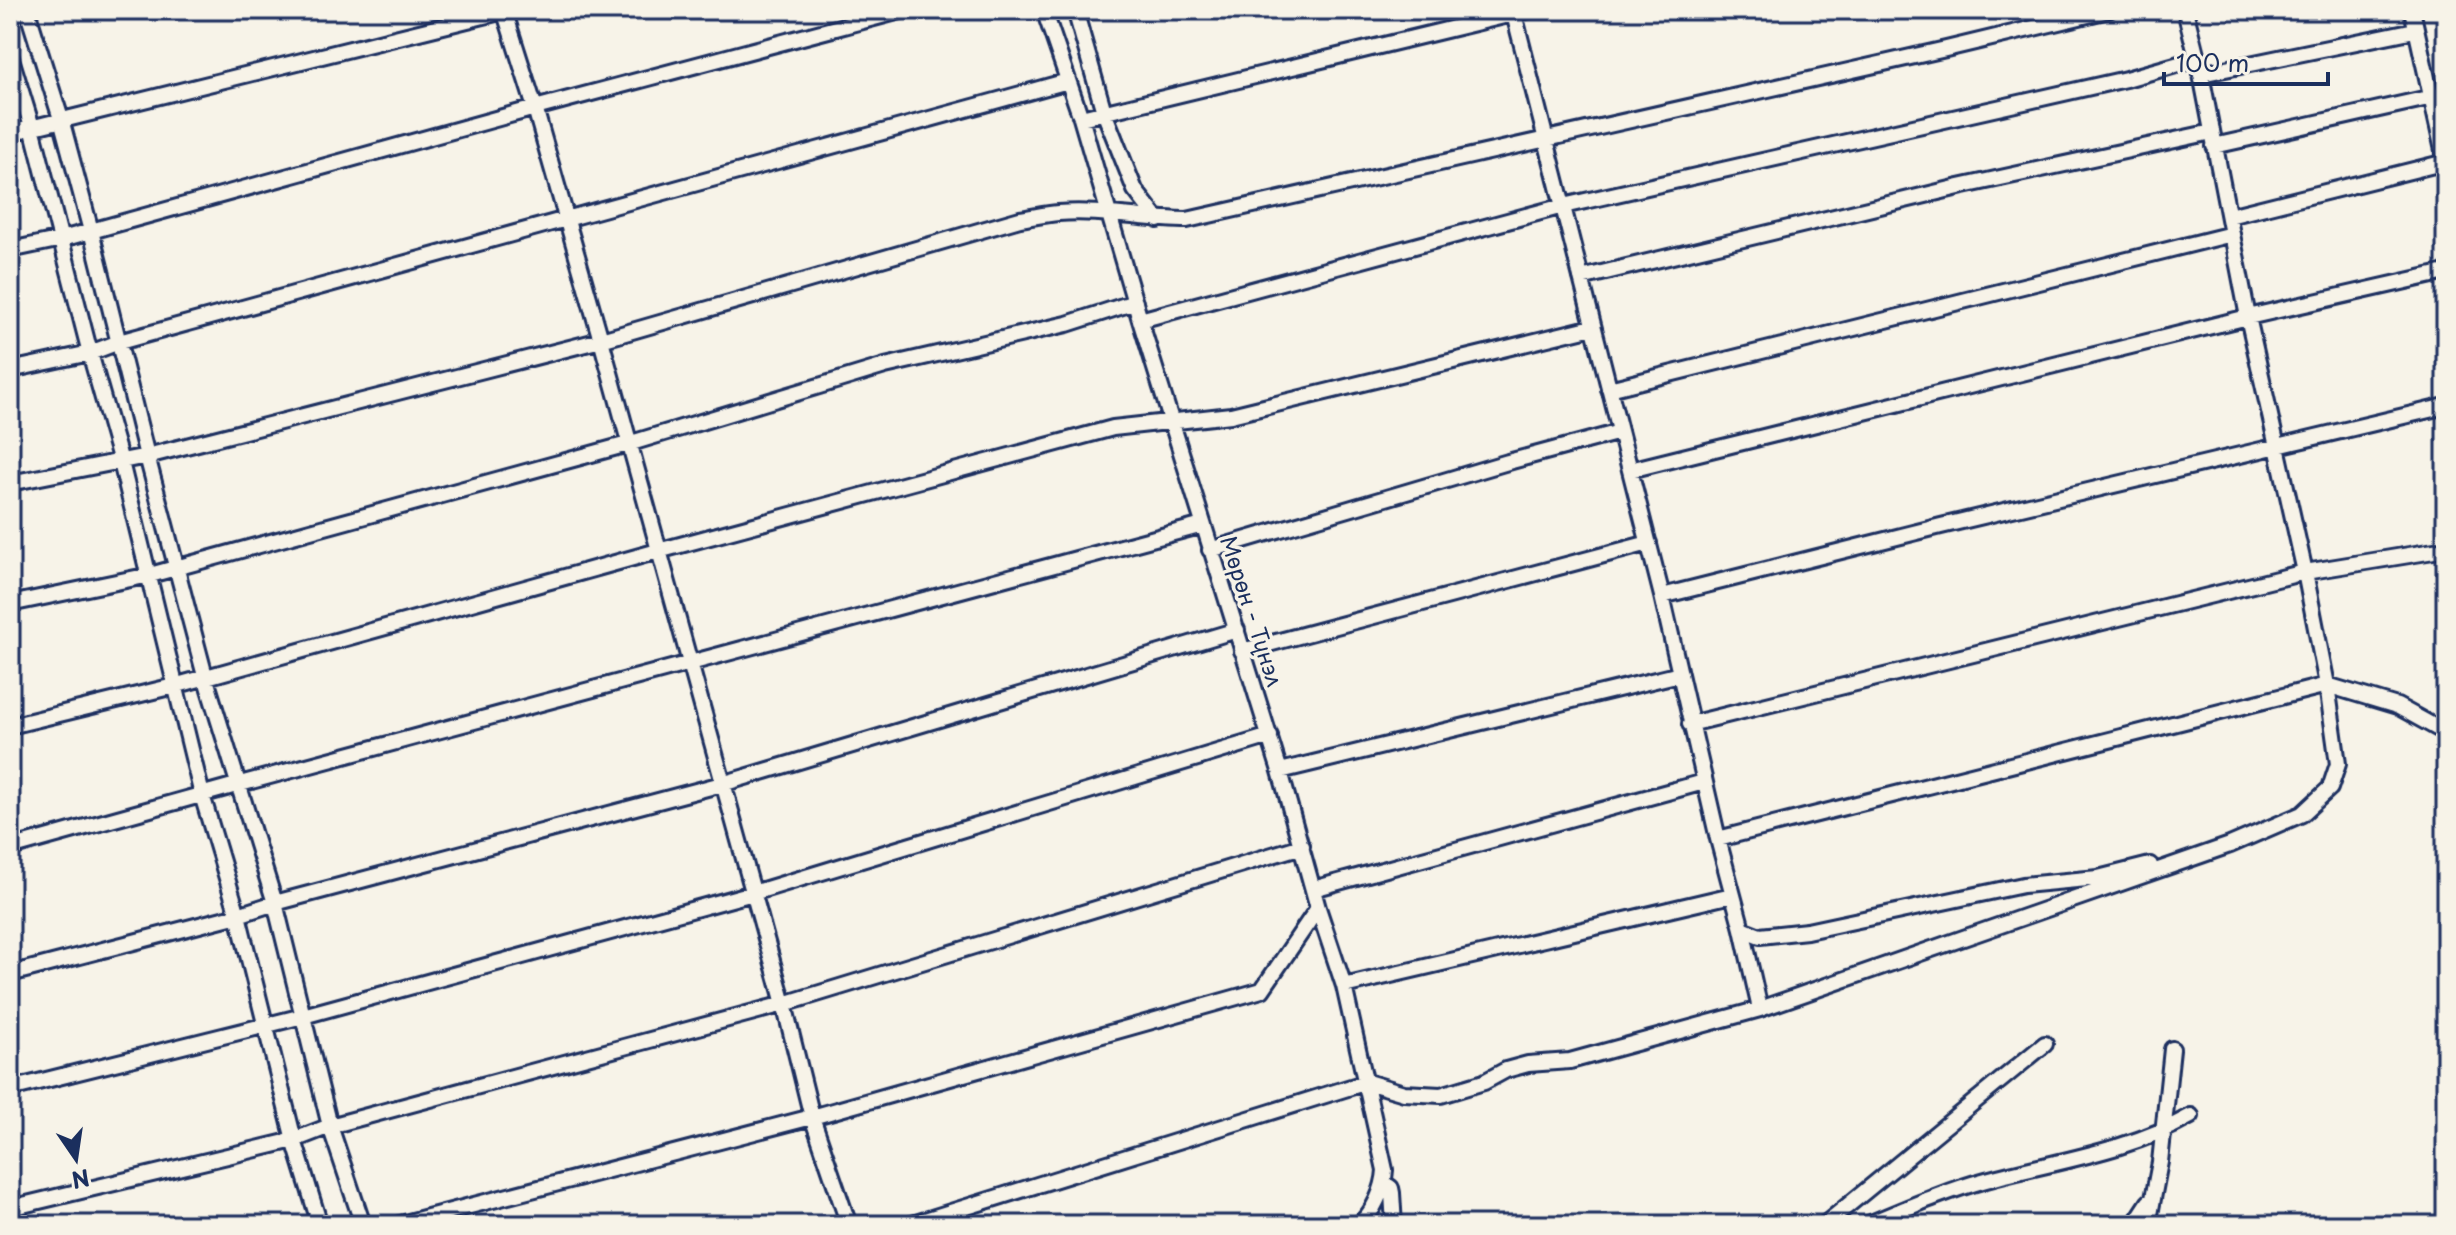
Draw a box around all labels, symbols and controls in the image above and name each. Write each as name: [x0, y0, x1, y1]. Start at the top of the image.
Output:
scale bar: [2164, 36, 2328, 86]
text: 100 m: [2176, 44, 2249, 80]
street label: Мөрөн - Түнэл: [1213, 531, 1293, 691]
north arrow: [36, 1119, 116, 1199]
text: N: [69, 1162, 93, 1198]

